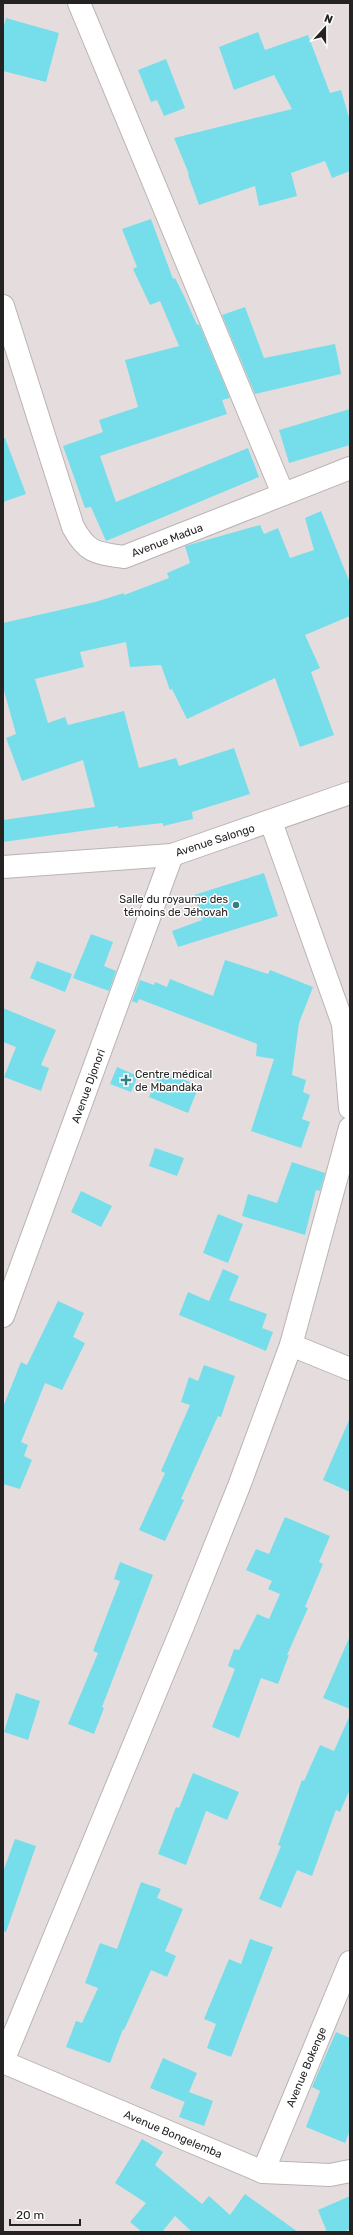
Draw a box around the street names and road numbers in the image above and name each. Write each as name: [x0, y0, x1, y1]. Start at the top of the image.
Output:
street label: Avenue Madua: [130, 521, 205, 560]
street label: Avenue Salongo: [174, 822, 256, 859]
street label: Avenue Djonori: [69, 1047, 108, 1125]
street label: Avenue Bokenge: [284, 2025, 329, 2109]
street label: Avenue Bongelemba: [122, 2108, 224, 2161]

